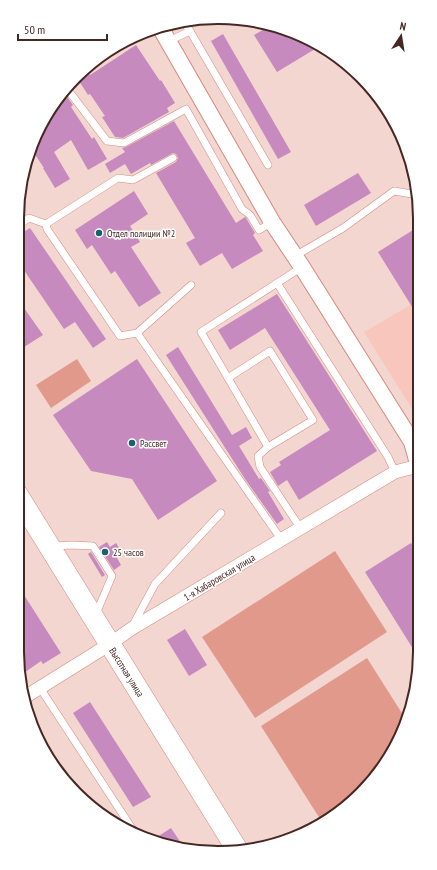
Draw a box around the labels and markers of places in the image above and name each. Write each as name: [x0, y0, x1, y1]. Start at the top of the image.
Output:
place label: Отдел полиции №2: [107, 227, 175, 240]
marker: Отдел полиции №2: [94, 228, 104, 238]
place label: Рассвет: [140, 437, 167, 450]
marker: Рассвет: [127, 438, 137, 448]
place label: 25 часов: [113, 546, 144, 559]
marker: 25 часов: [100, 547, 110, 557]

